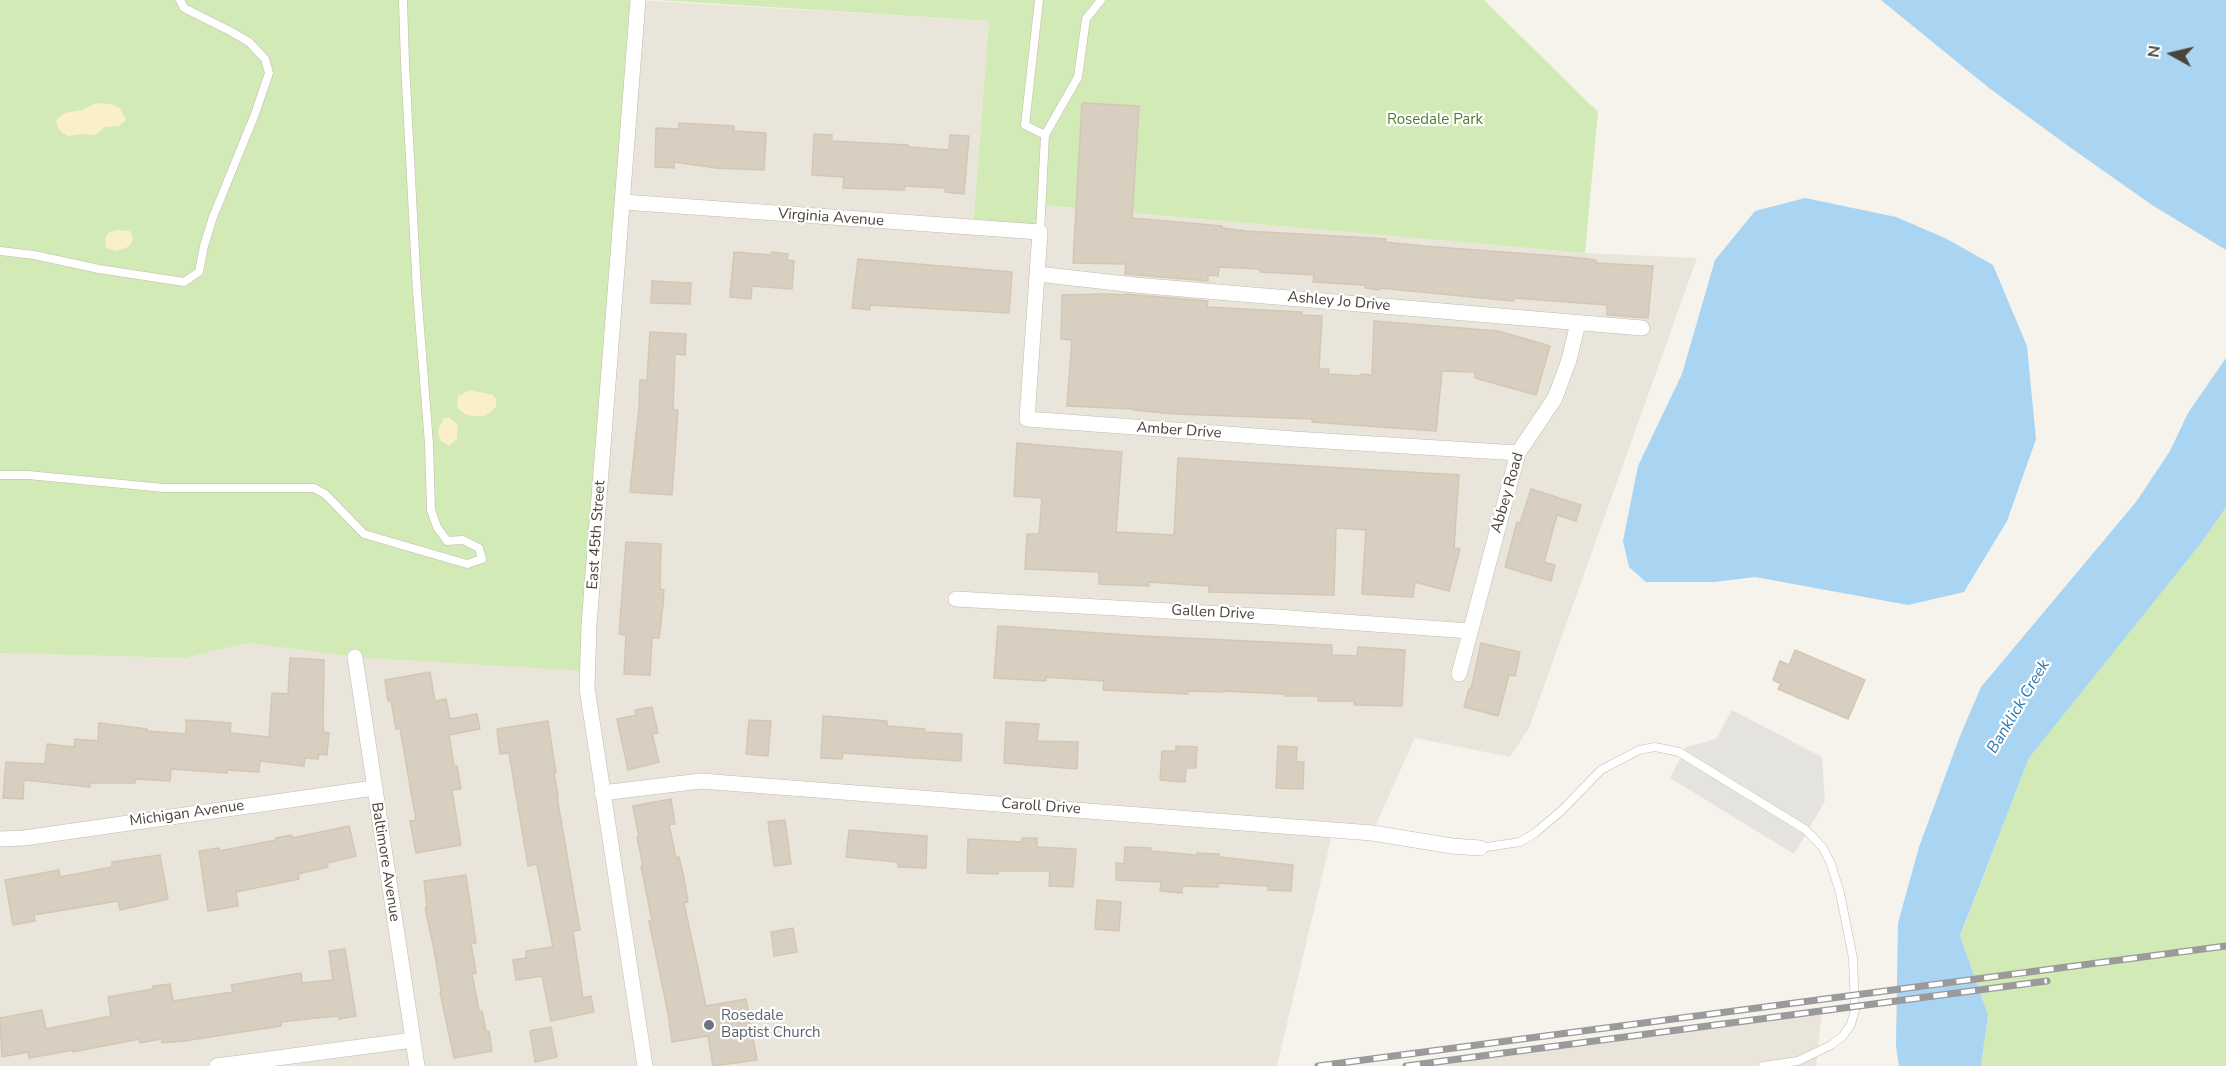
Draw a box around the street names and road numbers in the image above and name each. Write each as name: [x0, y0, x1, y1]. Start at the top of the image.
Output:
street label: Virginia Avenue: [777, 205, 885, 231]
street label: Ashley Jo Drive: [1287, 289, 1391, 315]
street label: Amber Drive: [1136, 419, 1222, 443]
street label: Abbey Road: [1488, 451, 1528, 535]
street label: East 45th Street: [584, 480, 610, 590]
street label: Gallen Drive: [1171, 602, 1255, 624]
street label: Caroll Drive: [1001, 795, 1081, 819]
street label: Michigan Avenue: [129, 797, 245, 831]
street label: Baltimore Avenue: [367, 801, 403, 923]

